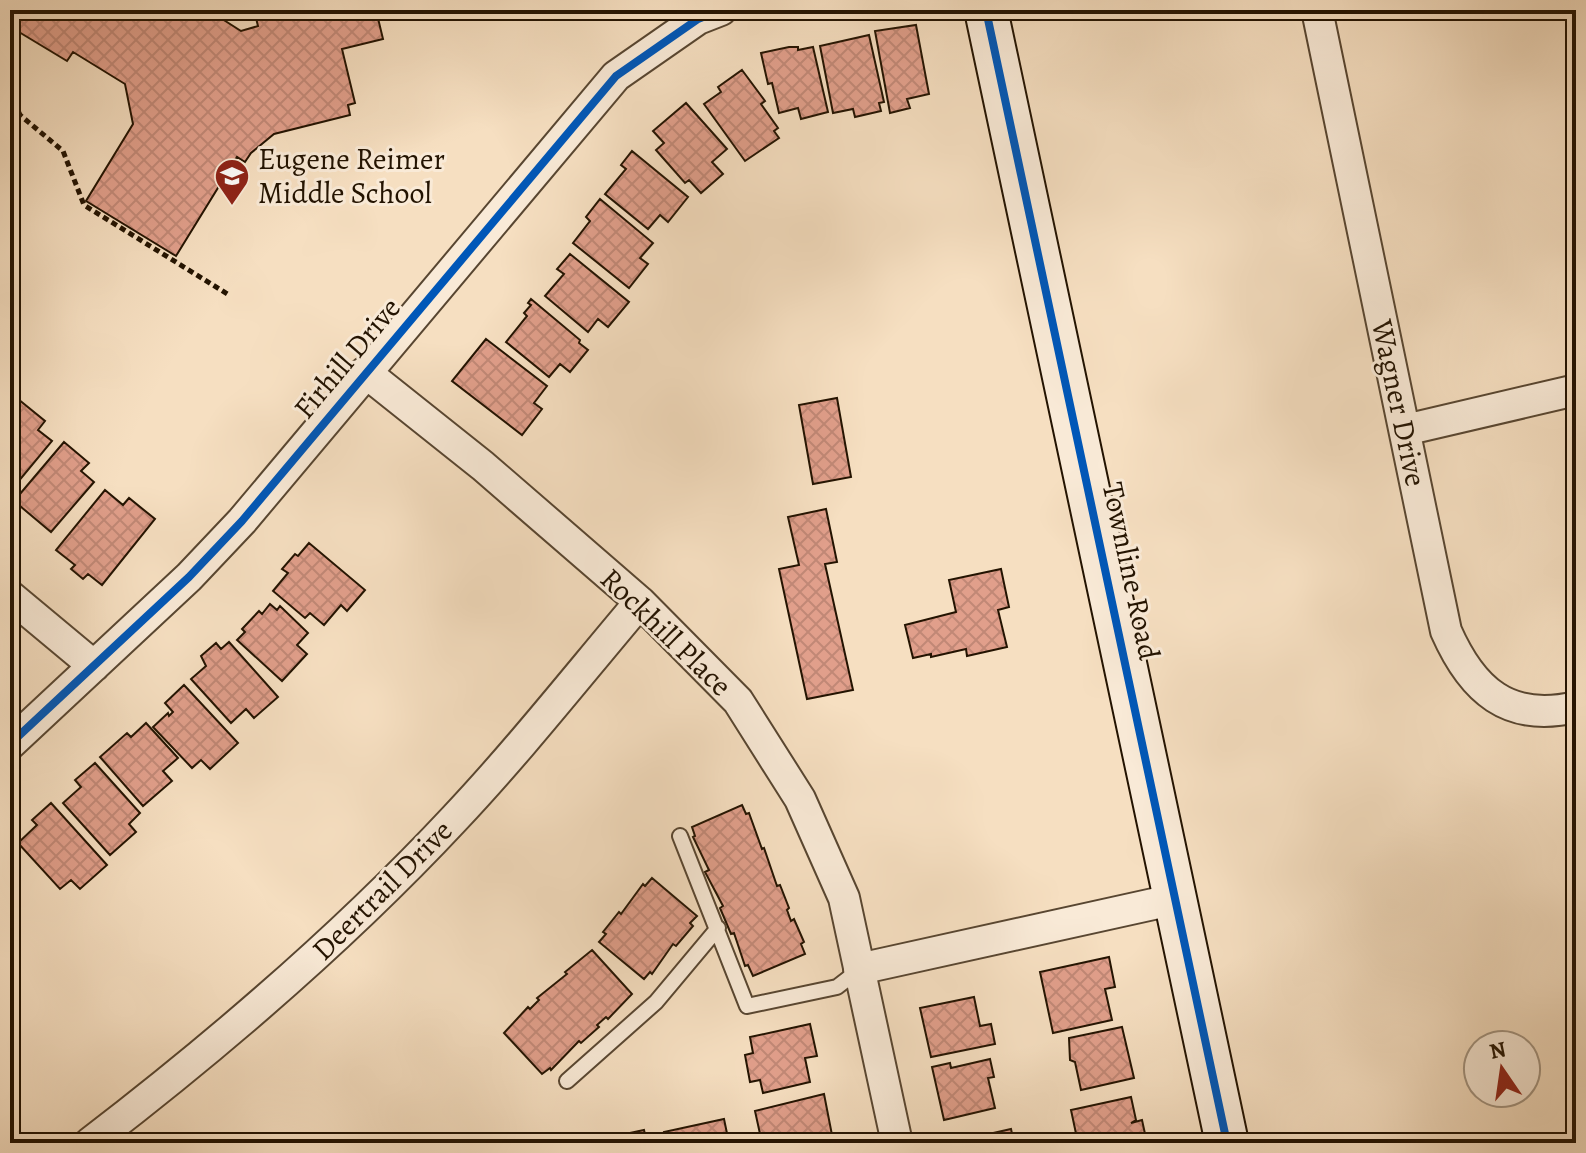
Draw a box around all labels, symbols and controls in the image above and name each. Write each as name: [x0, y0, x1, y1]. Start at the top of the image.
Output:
place label: Eugene Reimer Middle School: [258, 139, 445, 213]
school or university icon: Eugene Reimer Middle School: [213, 157, 251, 207]
street label: Firhill Drive: [284, 289, 410, 427]
street label: Wagner Drive: [1362, 315, 1436, 490]
street label: Townline Road: [1093, 478, 1170, 664]
street label: Rockhill Place: [591, 559, 741, 705]
street label: Deertrail Drive: [303, 811, 461, 969]
north arrow: [1462, 1029, 1542, 1109]
text: N: [1487, 1034, 1509, 1067]

